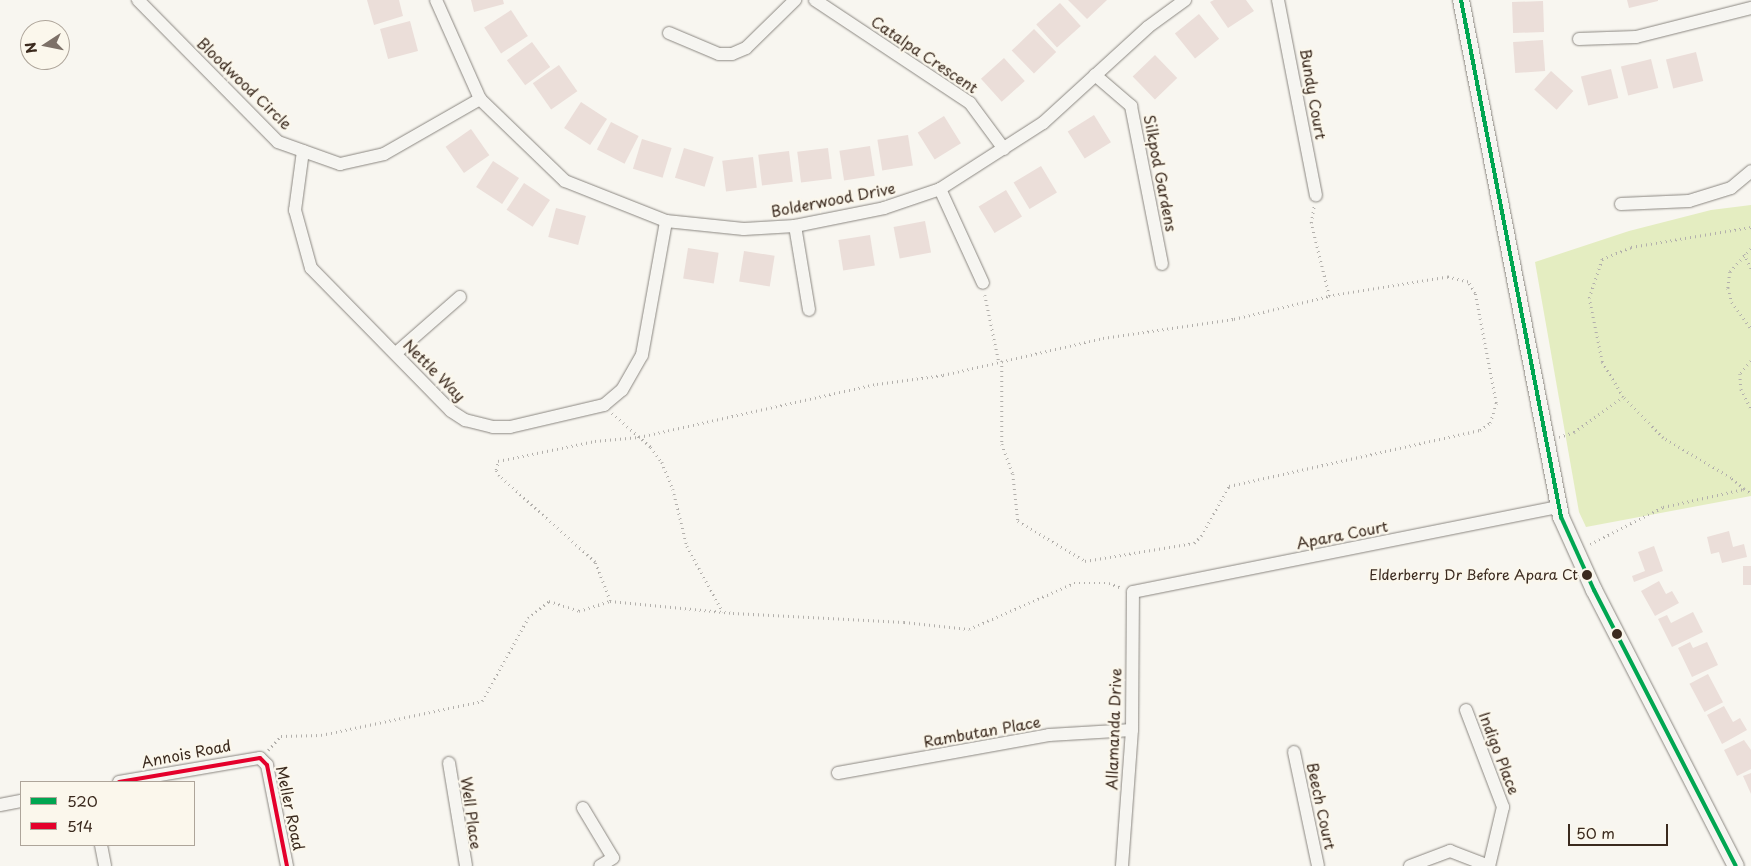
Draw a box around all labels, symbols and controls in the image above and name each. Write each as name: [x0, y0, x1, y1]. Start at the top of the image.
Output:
street label: Catalpa Crescent: [868, 11, 982, 97]
north arrow: [20, 20, 70, 70]
street label: Bloodwood Circle: [194, 33, 296, 133]
text: N: [19, 40, 42, 55]
street label: Bundy Court: [1297, 47, 1331, 141]
street label: Silkpod Gardens: [1141, 113, 1181, 233]
street label: Bolderwood Drive: [769, 178, 897, 220]
street label: Nettle Way: [400, 335, 470, 405]
street label: Apara Court: [1295, 516, 1389, 552]
place label: Elderberry Dr Before Apara Ct: [1370, 567, 1578, 583]
marker: Elderberry Dr Before Apara Ct: [1582, 570, 1592, 580]
unlabelled marker: [1612, 629, 1622, 639]
street label: Allamanda Drive: [1102, 668, 1124, 790]
street label: Indigo Place: [1476, 709, 1524, 797]
street label: Rambutan Place: [922, 712, 1042, 750]
street label: Annois Road: [140, 736, 232, 770]
street label: Beech Court: [1304, 761, 1340, 851]
street label: Meller Road: [273, 764, 309, 852]
street label: Well Place: [458, 775, 486, 851]
legend: [20, 781, 195, 846]
text: 520: [67, 789, 98, 812]
text: 514: [67, 814, 93, 837]
scale bar: [1571, 814, 1671, 846]
text: 50 m: [1576, 821, 1615, 844]

